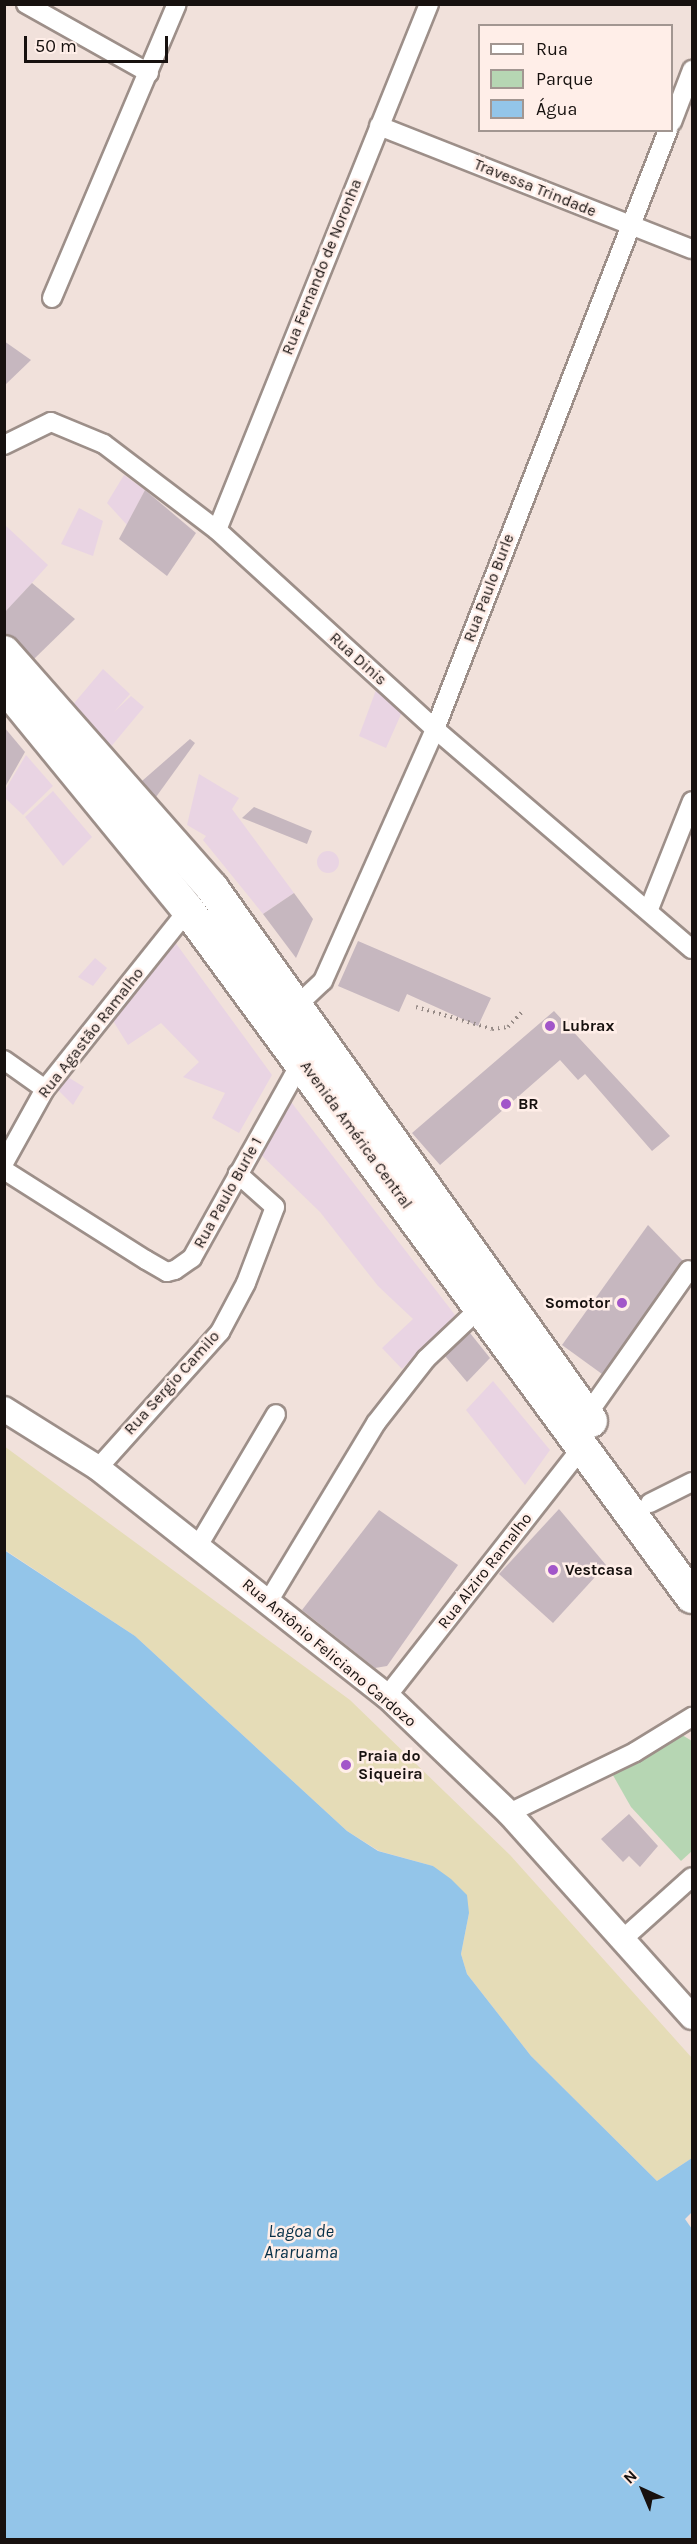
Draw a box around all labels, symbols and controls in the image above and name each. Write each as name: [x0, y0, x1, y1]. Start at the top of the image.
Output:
scale bar: [27, 24, 171, 62]
legend: [478, 24, 673, 132]
text: 50 m: [35, 35, 77, 57]
text: Rua: [536, 38, 568, 60]
text: Parque: [536, 68, 593, 90]
text: Água: [536, 98, 577, 120]
street label: Travessa Trindade: [471, 155, 599, 221]
street label: Rua Fernando de Noronha: [278, 176, 366, 358]
street label: Rua Paulo Burle: [460, 531, 518, 645]
street label: Rua Dinis: [325, 628, 391, 690]
street label: Rua Agastão Ramalho: [34, 964, 148, 1102]
place label: Lubrax: [562, 1016, 614, 1036]
marker: Lubrax: [543, 1019, 557, 1033]
street label: Avenida América Central: [296, 1057, 416, 1213]
place label: BR: [518, 1094, 539, 1114]
marker: BR: [499, 1097, 513, 1111]
street label: Rua Paulo Burle 1: [190, 1134, 266, 1252]
place label: Somotor: [545, 1293, 610, 1313]
marker: Somotor: [615, 1296, 629, 1310]
street label: Rua Sergio Camilo: [120, 1327, 224, 1439]
street label: Rua Alziro Ramalho: [434, 1509, 536, 1633]
place label: Vestcasa: [565, 1560, 633, 1580]
marker: Vestcasa: [546, 1563, 560, 1577]
street label: Rua Antônio Feliciano Cardozo: [238, 1575, 420, 1731]
place label: Praia do Siqueira: [358, 1746, 423, 1784]
marker: Praia do Siqueira: [339, 1758, 353, 1772]
water label: Lagoa de Araruama: [264, 2221, 338, 2264]
north arrow: [613, 2460, 673, 2520]
text: N: [619, 2466, 641, 2488]

